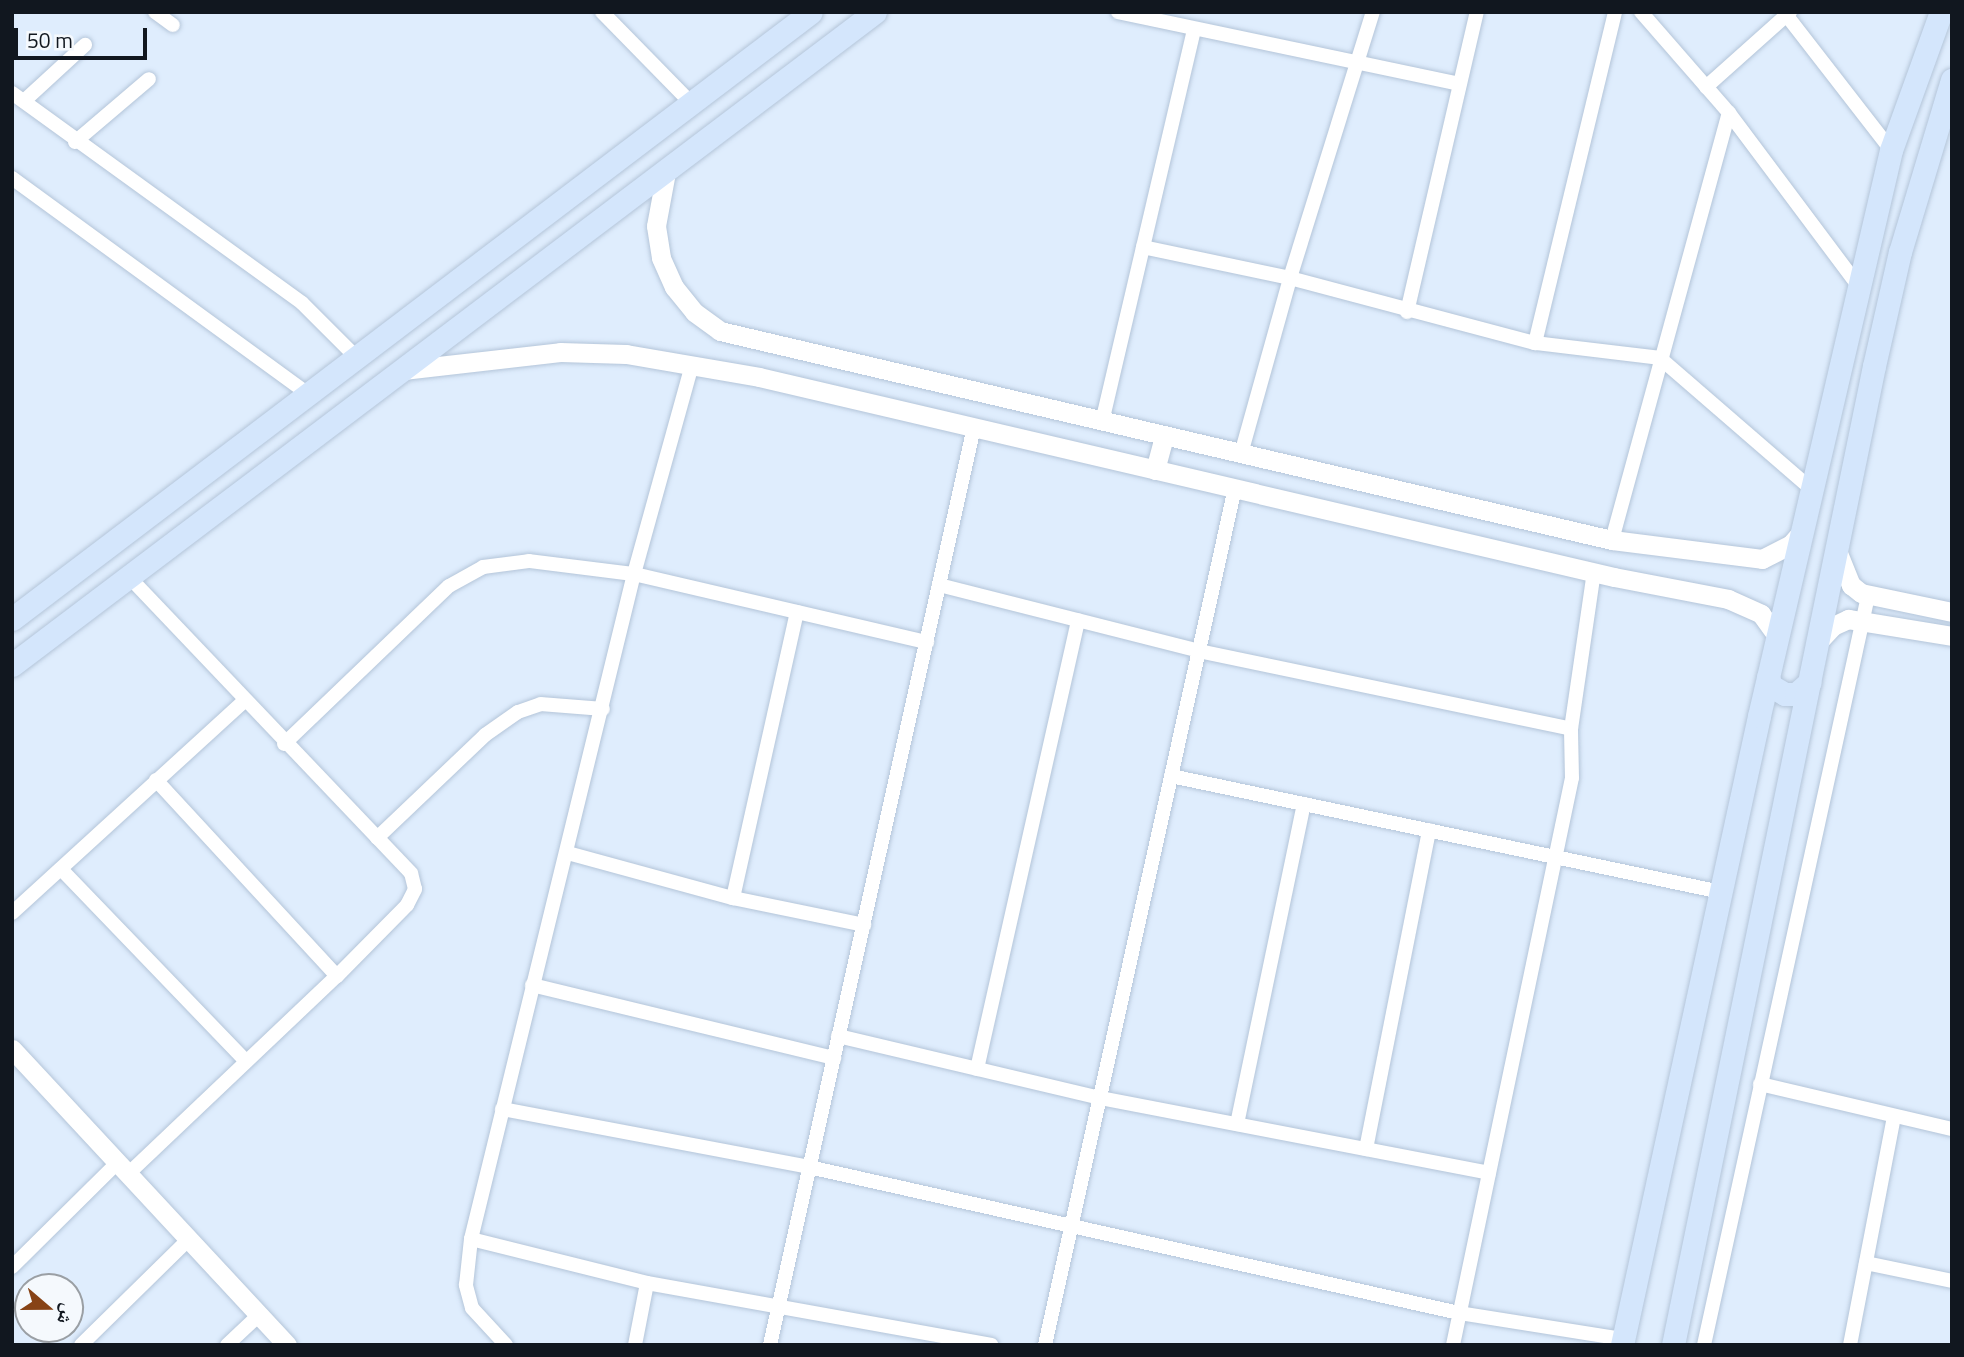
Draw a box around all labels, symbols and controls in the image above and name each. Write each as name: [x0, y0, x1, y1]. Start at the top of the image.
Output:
scale bar: [18, 14, 150, 58]
text: 50 m: [27, 24, 73, 56]
north arrow: [14, 1273, 84, 1343]
text: ش: [50, 1300, 84, 1329]

